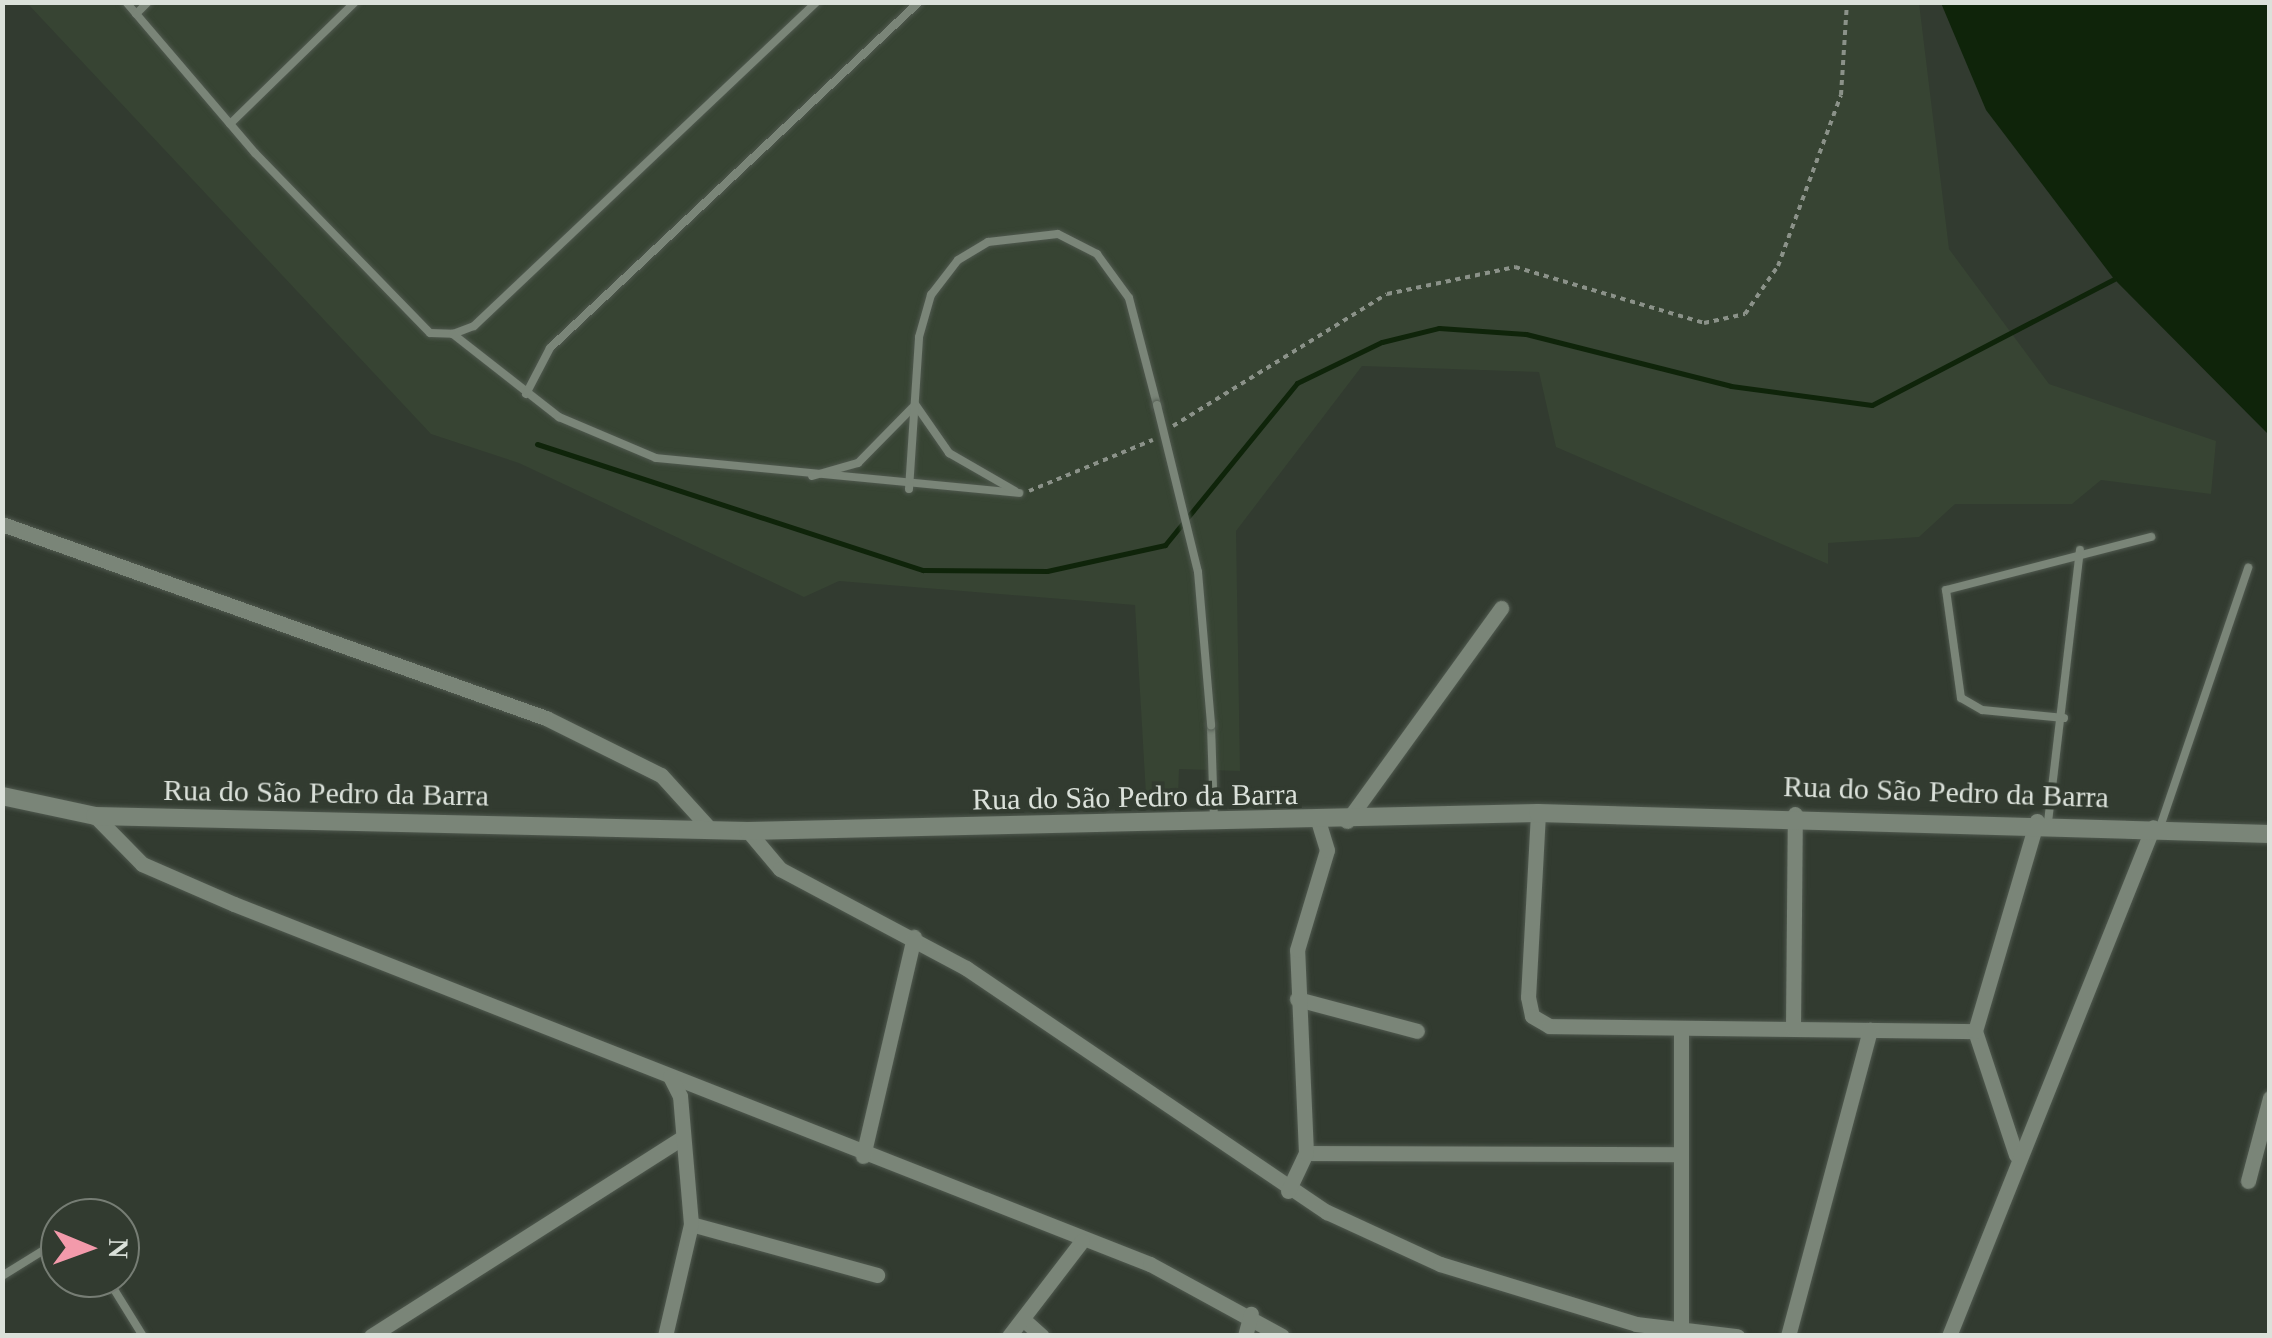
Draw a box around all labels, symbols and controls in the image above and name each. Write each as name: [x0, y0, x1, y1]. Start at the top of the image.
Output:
street label: Rua do São Pedro da Barra: [1783, 768, 2109, 816]
street label: Rua do São Pedro da Barra: [163, 772, 489, 814]
street label: Rua do São Pedro da Barra: [972, 776, 1298, 818]
north arrow: [40, 1198, 140, 1298]
text: N: [103, 1238, 134, 1259]

